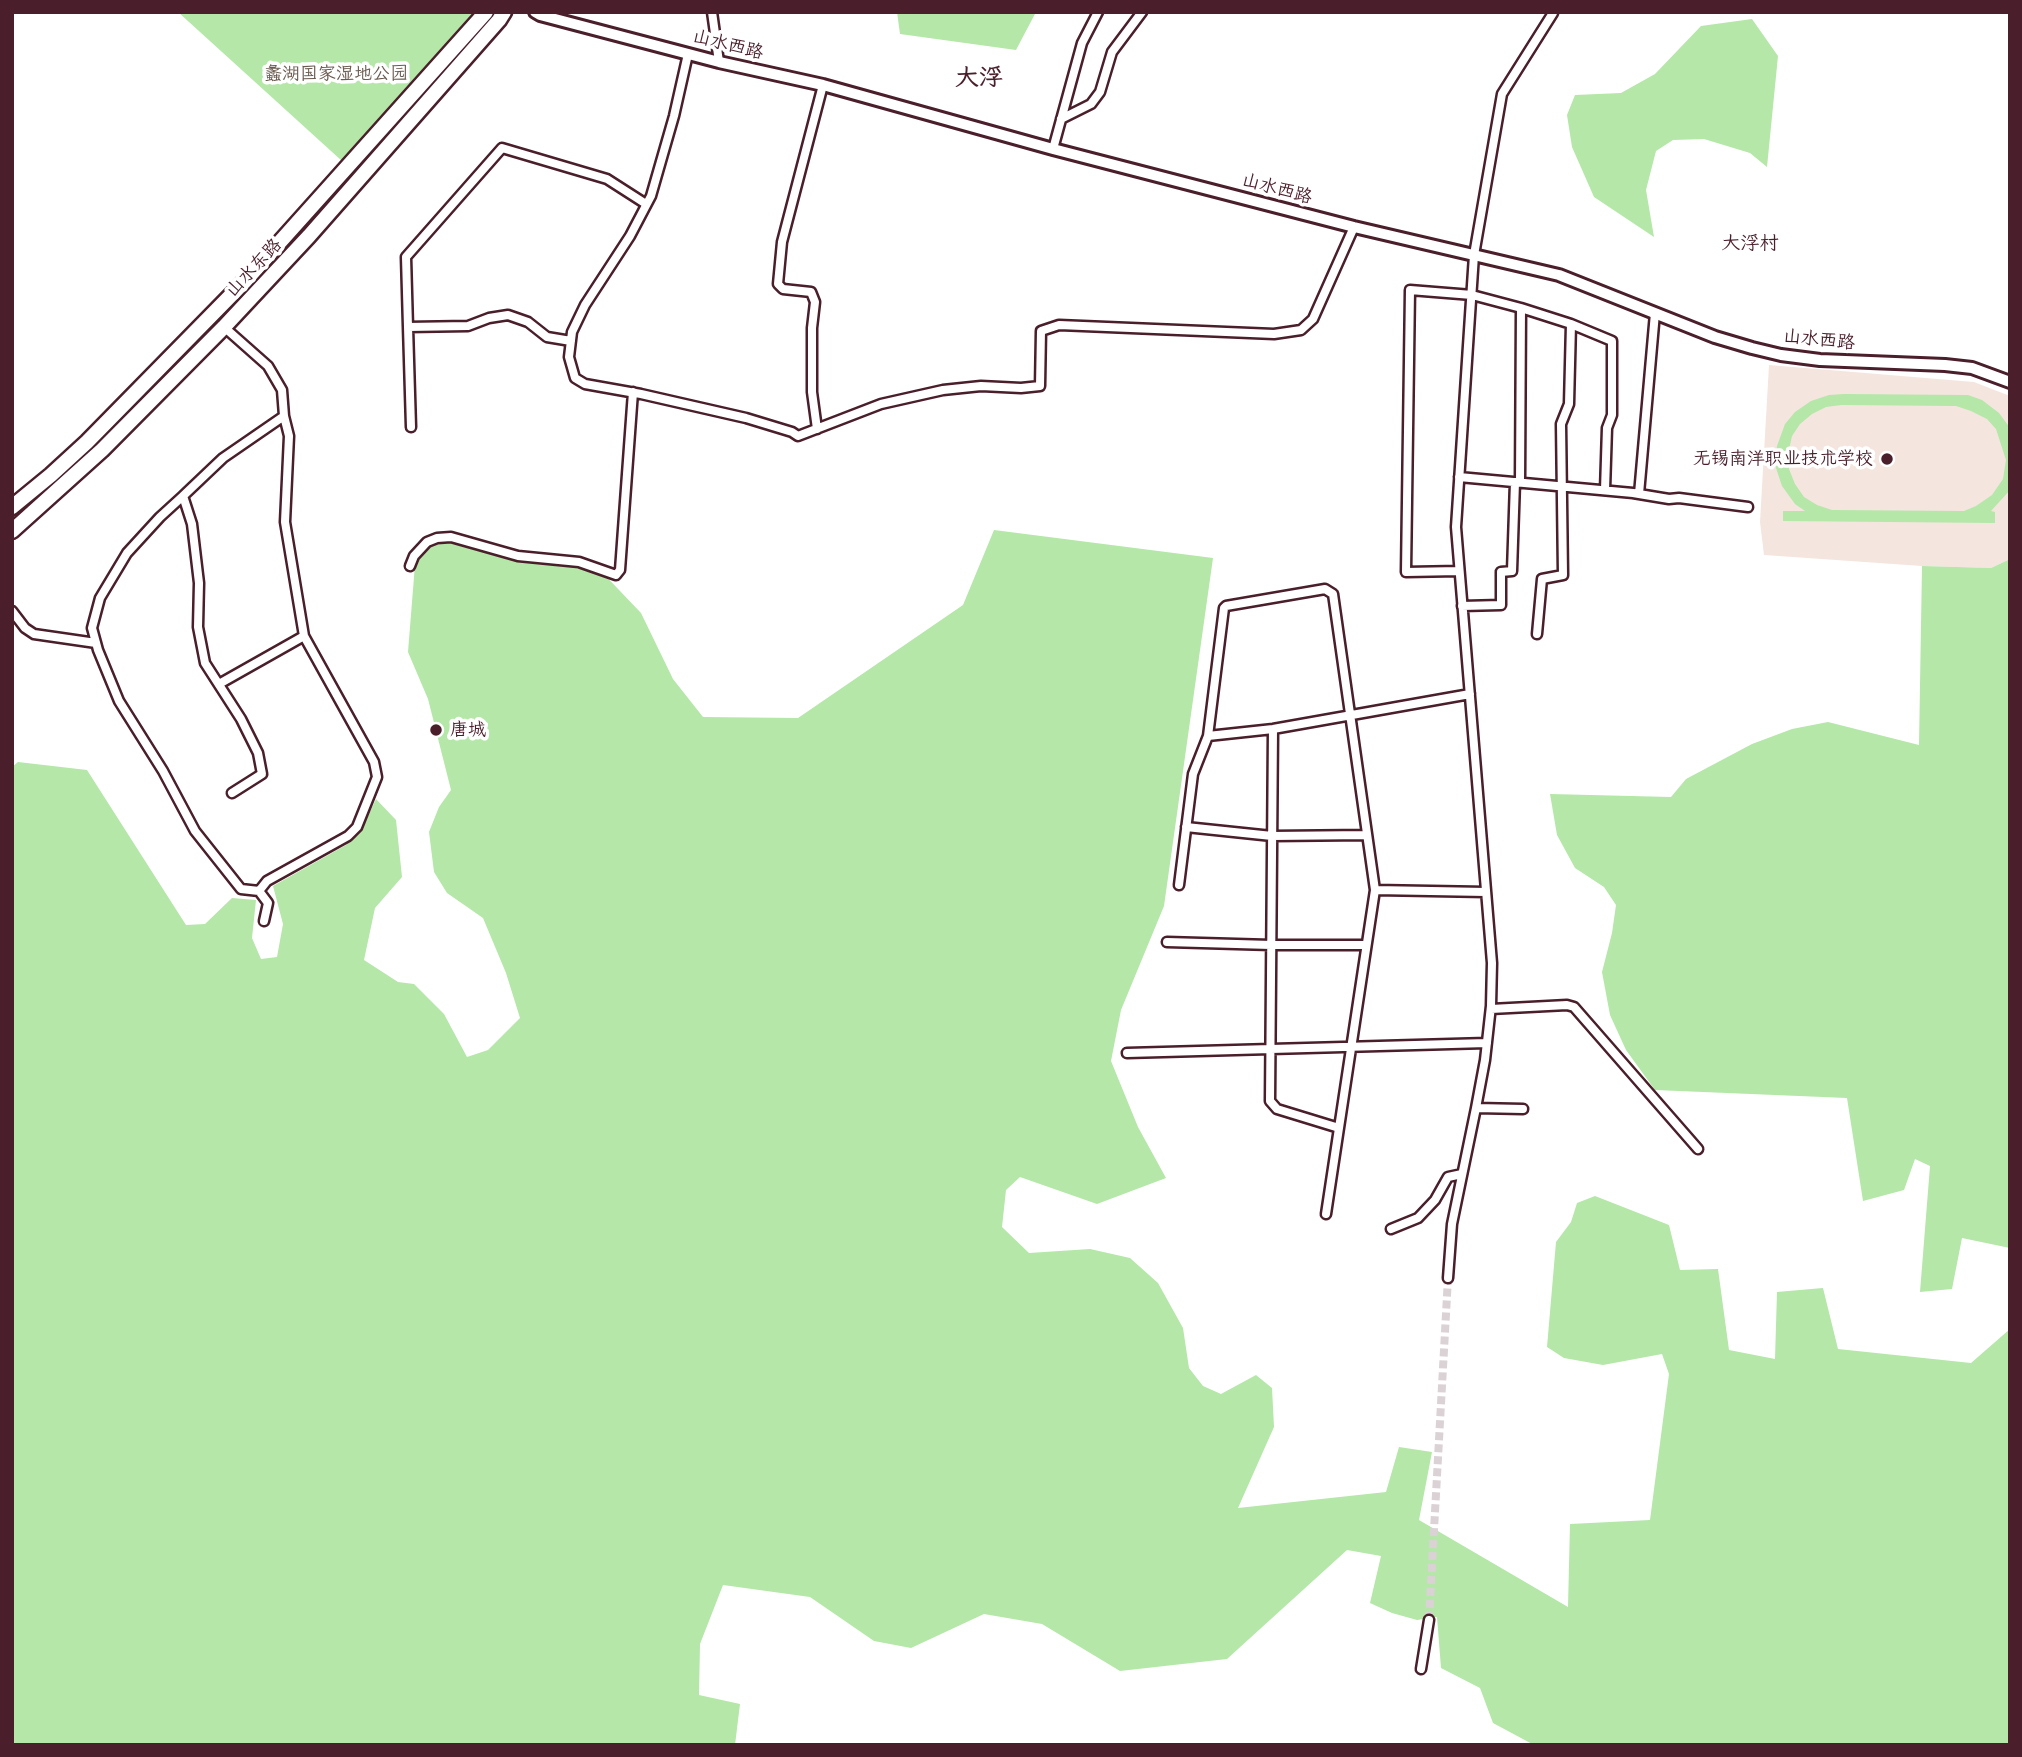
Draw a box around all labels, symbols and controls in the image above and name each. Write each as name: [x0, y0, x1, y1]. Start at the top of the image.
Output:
street label: 山水西路: [690, 26, 766, 64]
park label: 蠡湖国家湿地公园: [264, 63, 408, 85]
district label: 大浮: [955, 64, 1003, 92]
street label: 山水西路: [1239, 169, 1315, 209]
district label: 大浮村: [1722, 233, 1778, 255]
street label: 山水东路: [222, 234, 286, 302]
street label: 山水西路: [1782, 325, 1856, 355]
place label: 无锡南洋职业技术学校: [1693, 448, 1873, 470]
marker: 无锡南洋职业技术学校: [1879, 451, 1895, 467]
place label: 唐城: [450, 719, 486, 741]
marker: 唐城: [428, 722, 444, 738]

